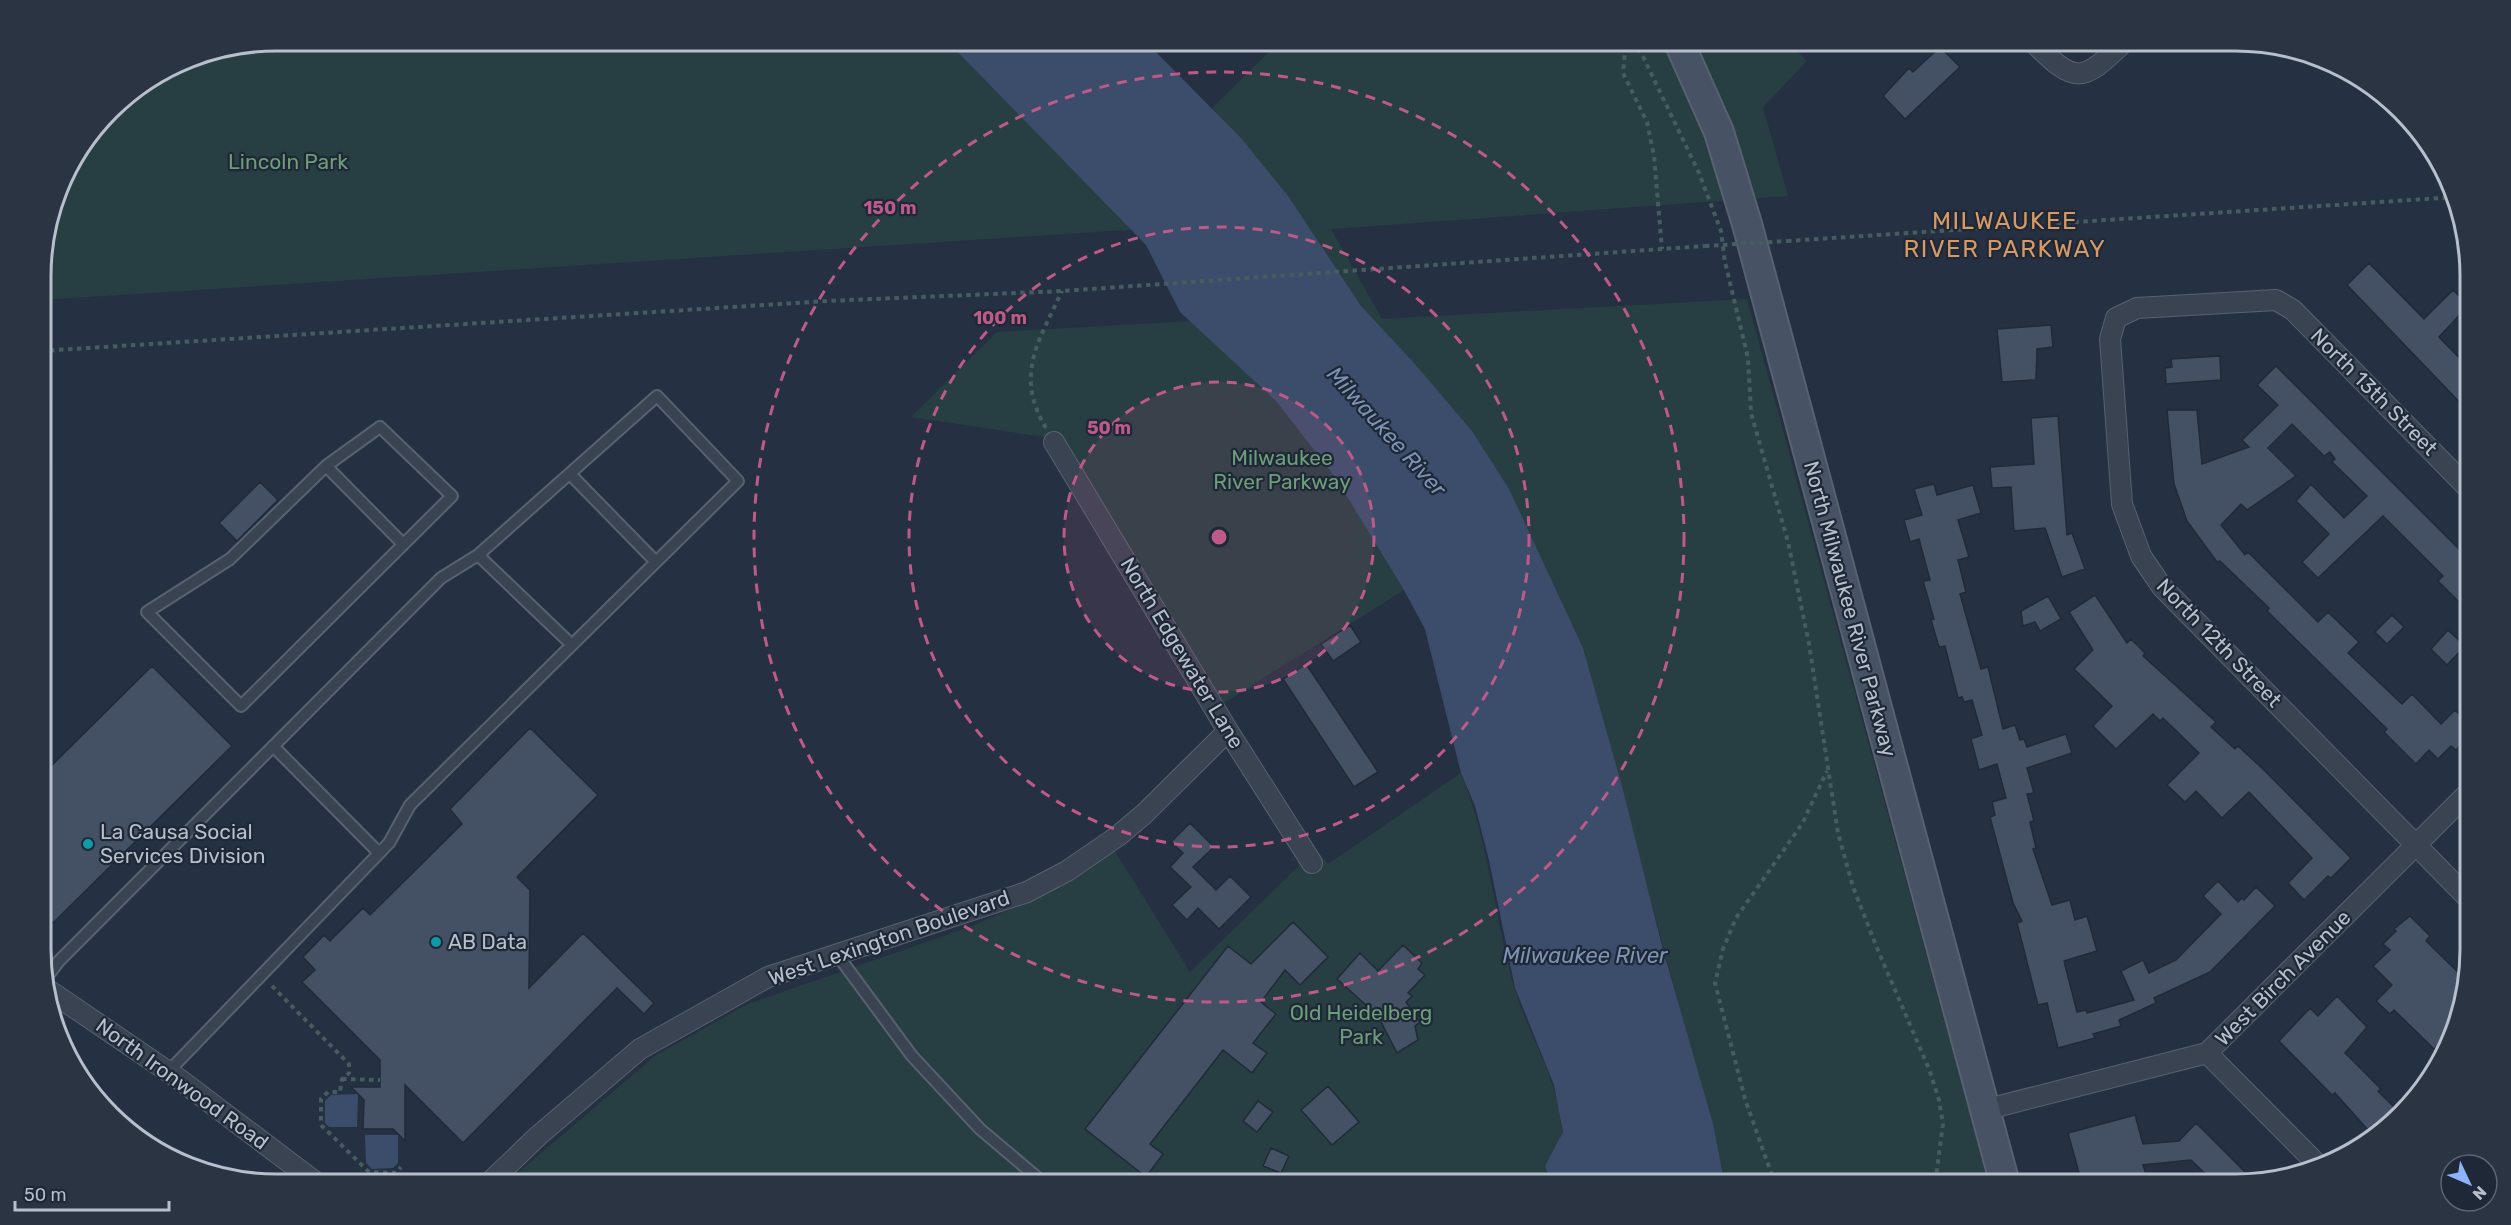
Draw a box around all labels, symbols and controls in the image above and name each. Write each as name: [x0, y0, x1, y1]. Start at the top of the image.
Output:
park label: Lincoln Park: [228, 149, 348, 174]
text: 150 m: [863, 197, 917, 219]
district label: MILWAUKEE RIVER PARKWAY: [1904, 207, 2106, 263]
text: 100 m: [973, 307, 1027, 329]
street label: North 13th Street: [2306, 323, 2443, 460]
water label: Milwaukee River: [1321, 361, 1453, 503]
text: 50 m: [1087, 417, 1131, 439]
park label: Milwaukee River Parkway: [1213, 445, 1351, 494]
street label: North Milwaukee River Parkway: [1799, 458, 1902, 760]
centre of rings: [1209, 527, 1229, 547]
street label: North Edgewater Lane: [1115, 553, 1249, 753]
street label: North 12th Street: [2152, 573, 2287, 712]
place label: La Causa Social Services Division: [100, 819, 266, 868]
marker: La Causa Social Services Division: [81, 837, 95, 851]
street label: West Lexington Boulevard: [765, 884, 1013, 991]
street label: West Birch Avenue: [2210, 905, 2356, 1051]
place label: AB Data: [448, 929, 527, 954]
marker: AB Data: [429, 935, 443, 949]
water label: Milwaukee River: [1502, 942, 1669, 969]
park label: Old Heidelberg Park: [1290, 1000, 1432, 1049]
street label: North Ironwood Road: [91, 1013, 273, 1155]
north arrow: [2439, 1153, 2499, 1213]
scale bar: [15, 1174, 170, 1212]
text: N: [2469, 1182, 2490, 1204]
text: 50 m: [24, 1184, 67, 1206]

